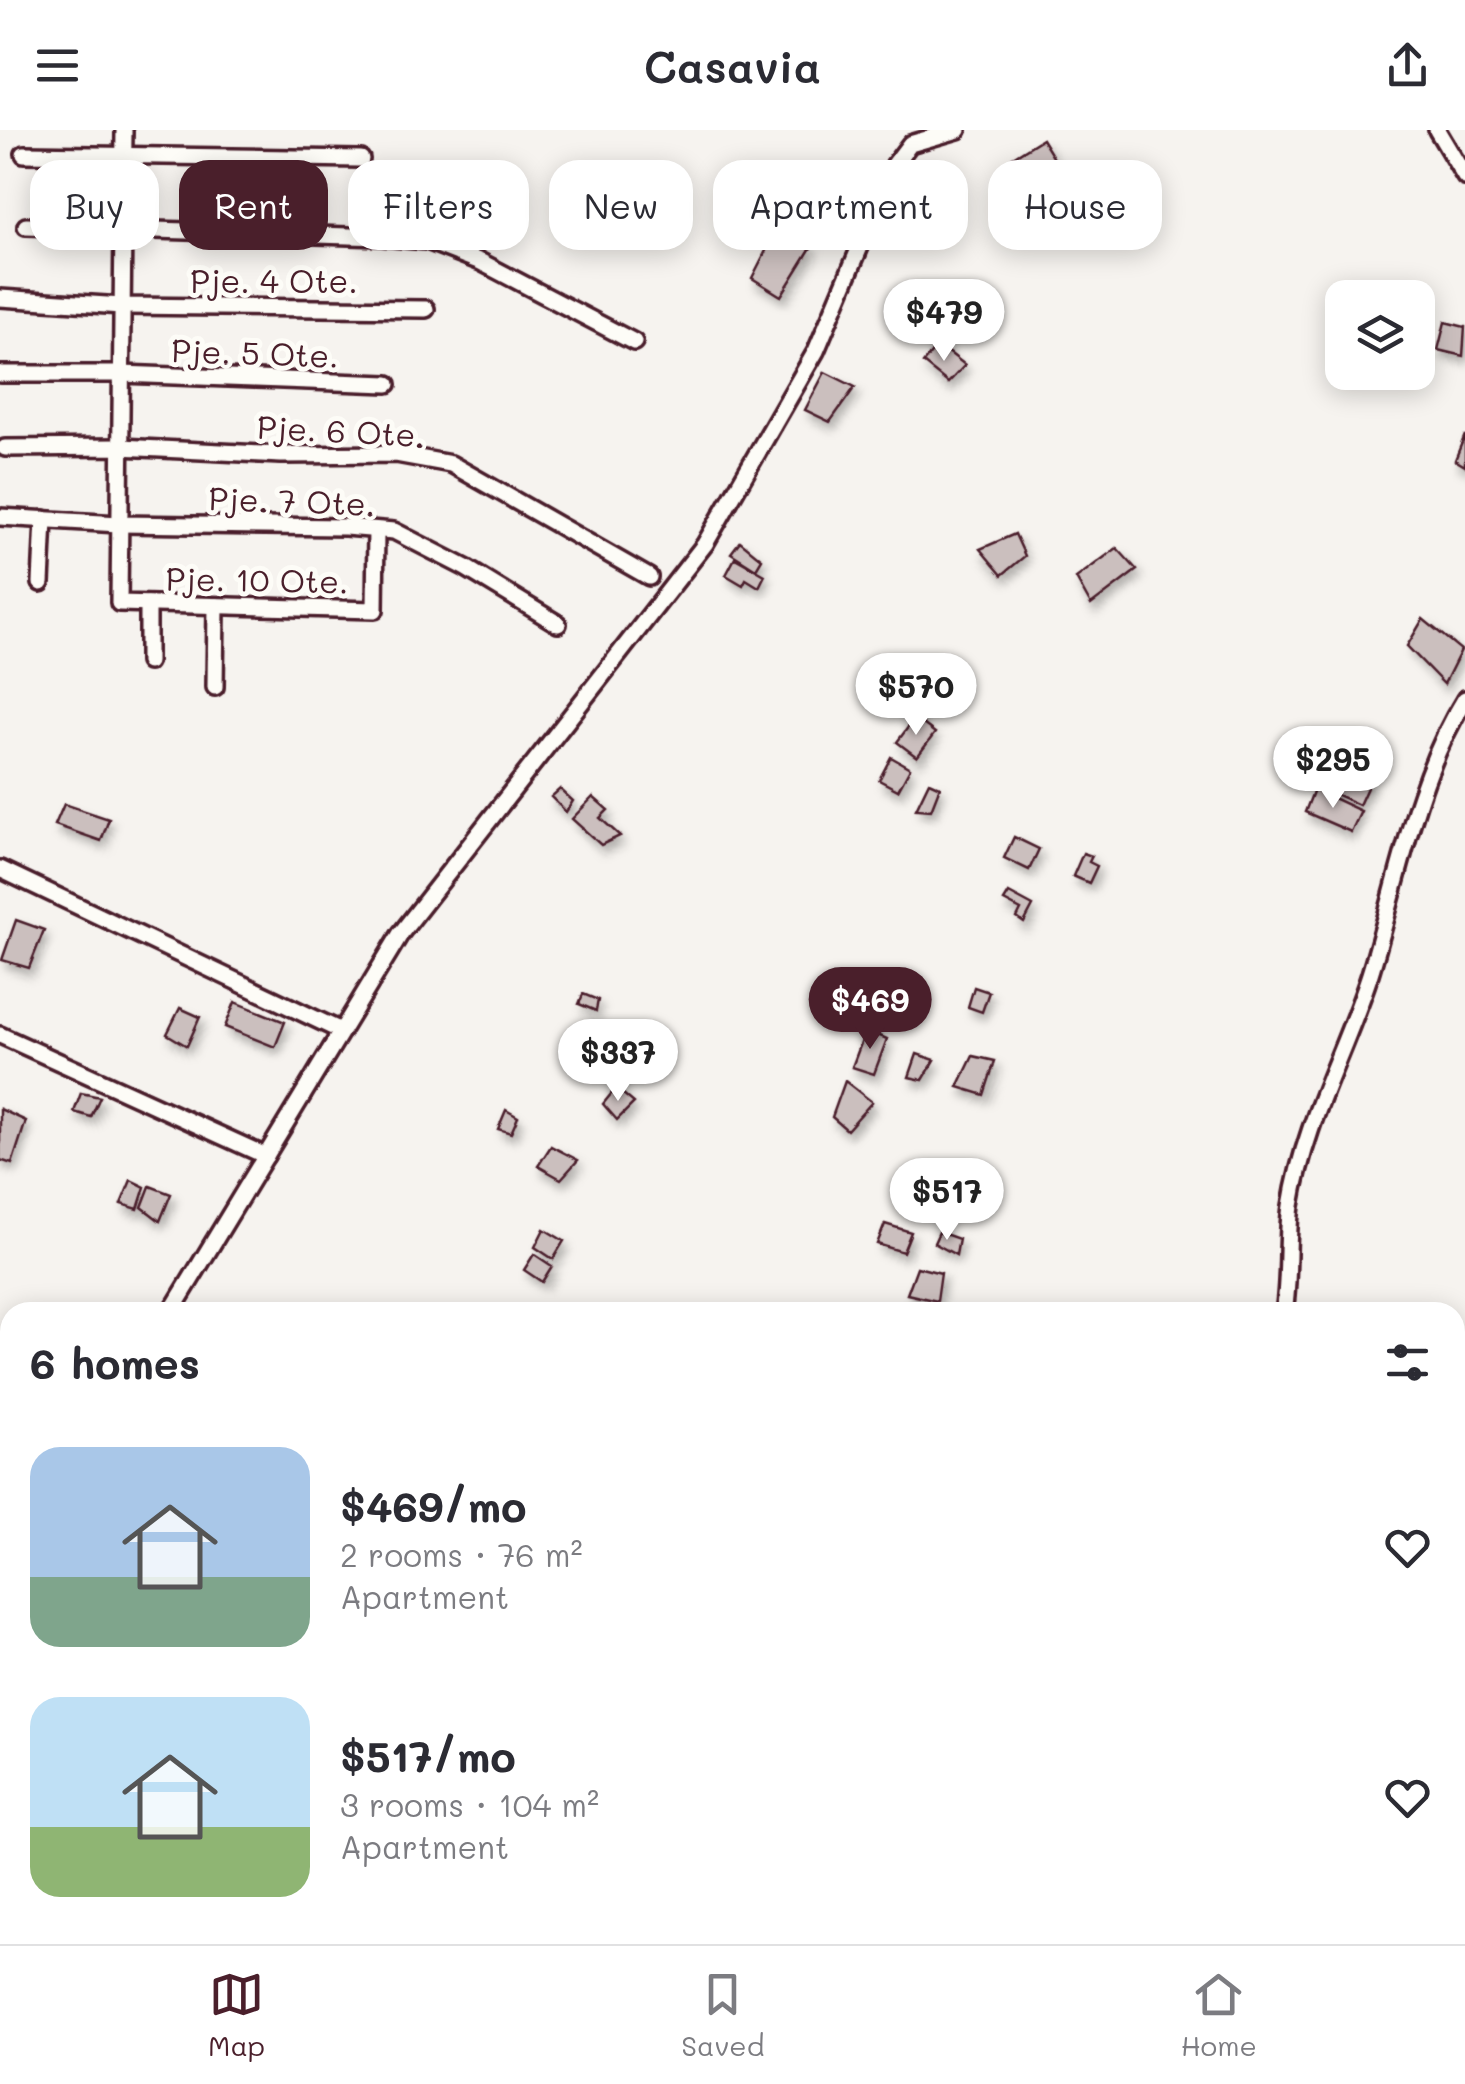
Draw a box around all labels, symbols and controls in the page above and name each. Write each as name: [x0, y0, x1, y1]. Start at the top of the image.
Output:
text: Casavia: [644, 36, 821, 94]
icon: menu: [30, 38, 85, 93]
icon: share: [1380, 38, 1435, 93]
chip: Buy: [30, 160, 159, 250]
chip: Rent: [179, 160, 328, 250]
chip: Filters: [348, 160, 529, 250]
chip: New: [549, 160, 693, 250]
chip: Apartment: [713, 160, 968, 250]
chip: House: [988, 160, 1162, 250]
street label: Pje. 4 Ote.: [190, 259, 358, 301]
pin: $479: [885, 279, 1003, 364]
map controls: [1325, 280, 1435, 390]
button: layers: [1325, 280, 1435, 390]
text: $479: [905, 290, 983, 332]
street label: Pje. 5 Ote.: [171, 328, 339, 376]
street label: Pje. 6 Ote.: [256, 405, 426, 455]
street label: Pje. 7 Ote.: [208, 476, 376, 524]
street label: Pje. 10 Ote.: [165, 556, 349, 602]
pin: $570: [857, 653, 975, 738]
text: $570: [878, 664, 954, 706]
pin: $295: [1274, 726, 1392, 811]
text: $295: [1295, 737, 1371, 779]
pin: $469: [811, 967, 929, 1052]
text: $469: [831, 978, 909, 1020]
pin: $337: [559, 1019, 677, 1104]
text: $337: [580, 1030, 656, 1072]
pin: $517: [888, 1158, 1006, 1243]
text: $517: [912, 1169, 982, 1211]
text: 6 homes: [30, 1335, 200, 1390]
icon: filters: [1380, 1335, 1435, 1390]
text: $469/mo: [340, 1478, 527, 1533]
icon: home: [110, 1487, 230, 1607]
icon: heart: [1380, 1520, 1435, 1575]
text: 2 rooms · 76 m²: [340, 1533, 583, 1575]
text: Apartment: [340, 1575, 509, 1617]
text: $517/mo: [340, 1728, 516, 1783]
icon: home: [110, 1737, 230, 1857]
icon: heart: [1380, 1770, 1435, 1825]
text: 3 rooms · 104 m²: [340, 1783, 599, 1825]
text: Apartment: [340, 1825, 509, 1867]
tab: Map: [208, 1967, 265, 2063]
tab: Saved: [681, 1967, 764, 2063]
tab: Home: [1181, 1967, 1257, 2063]

